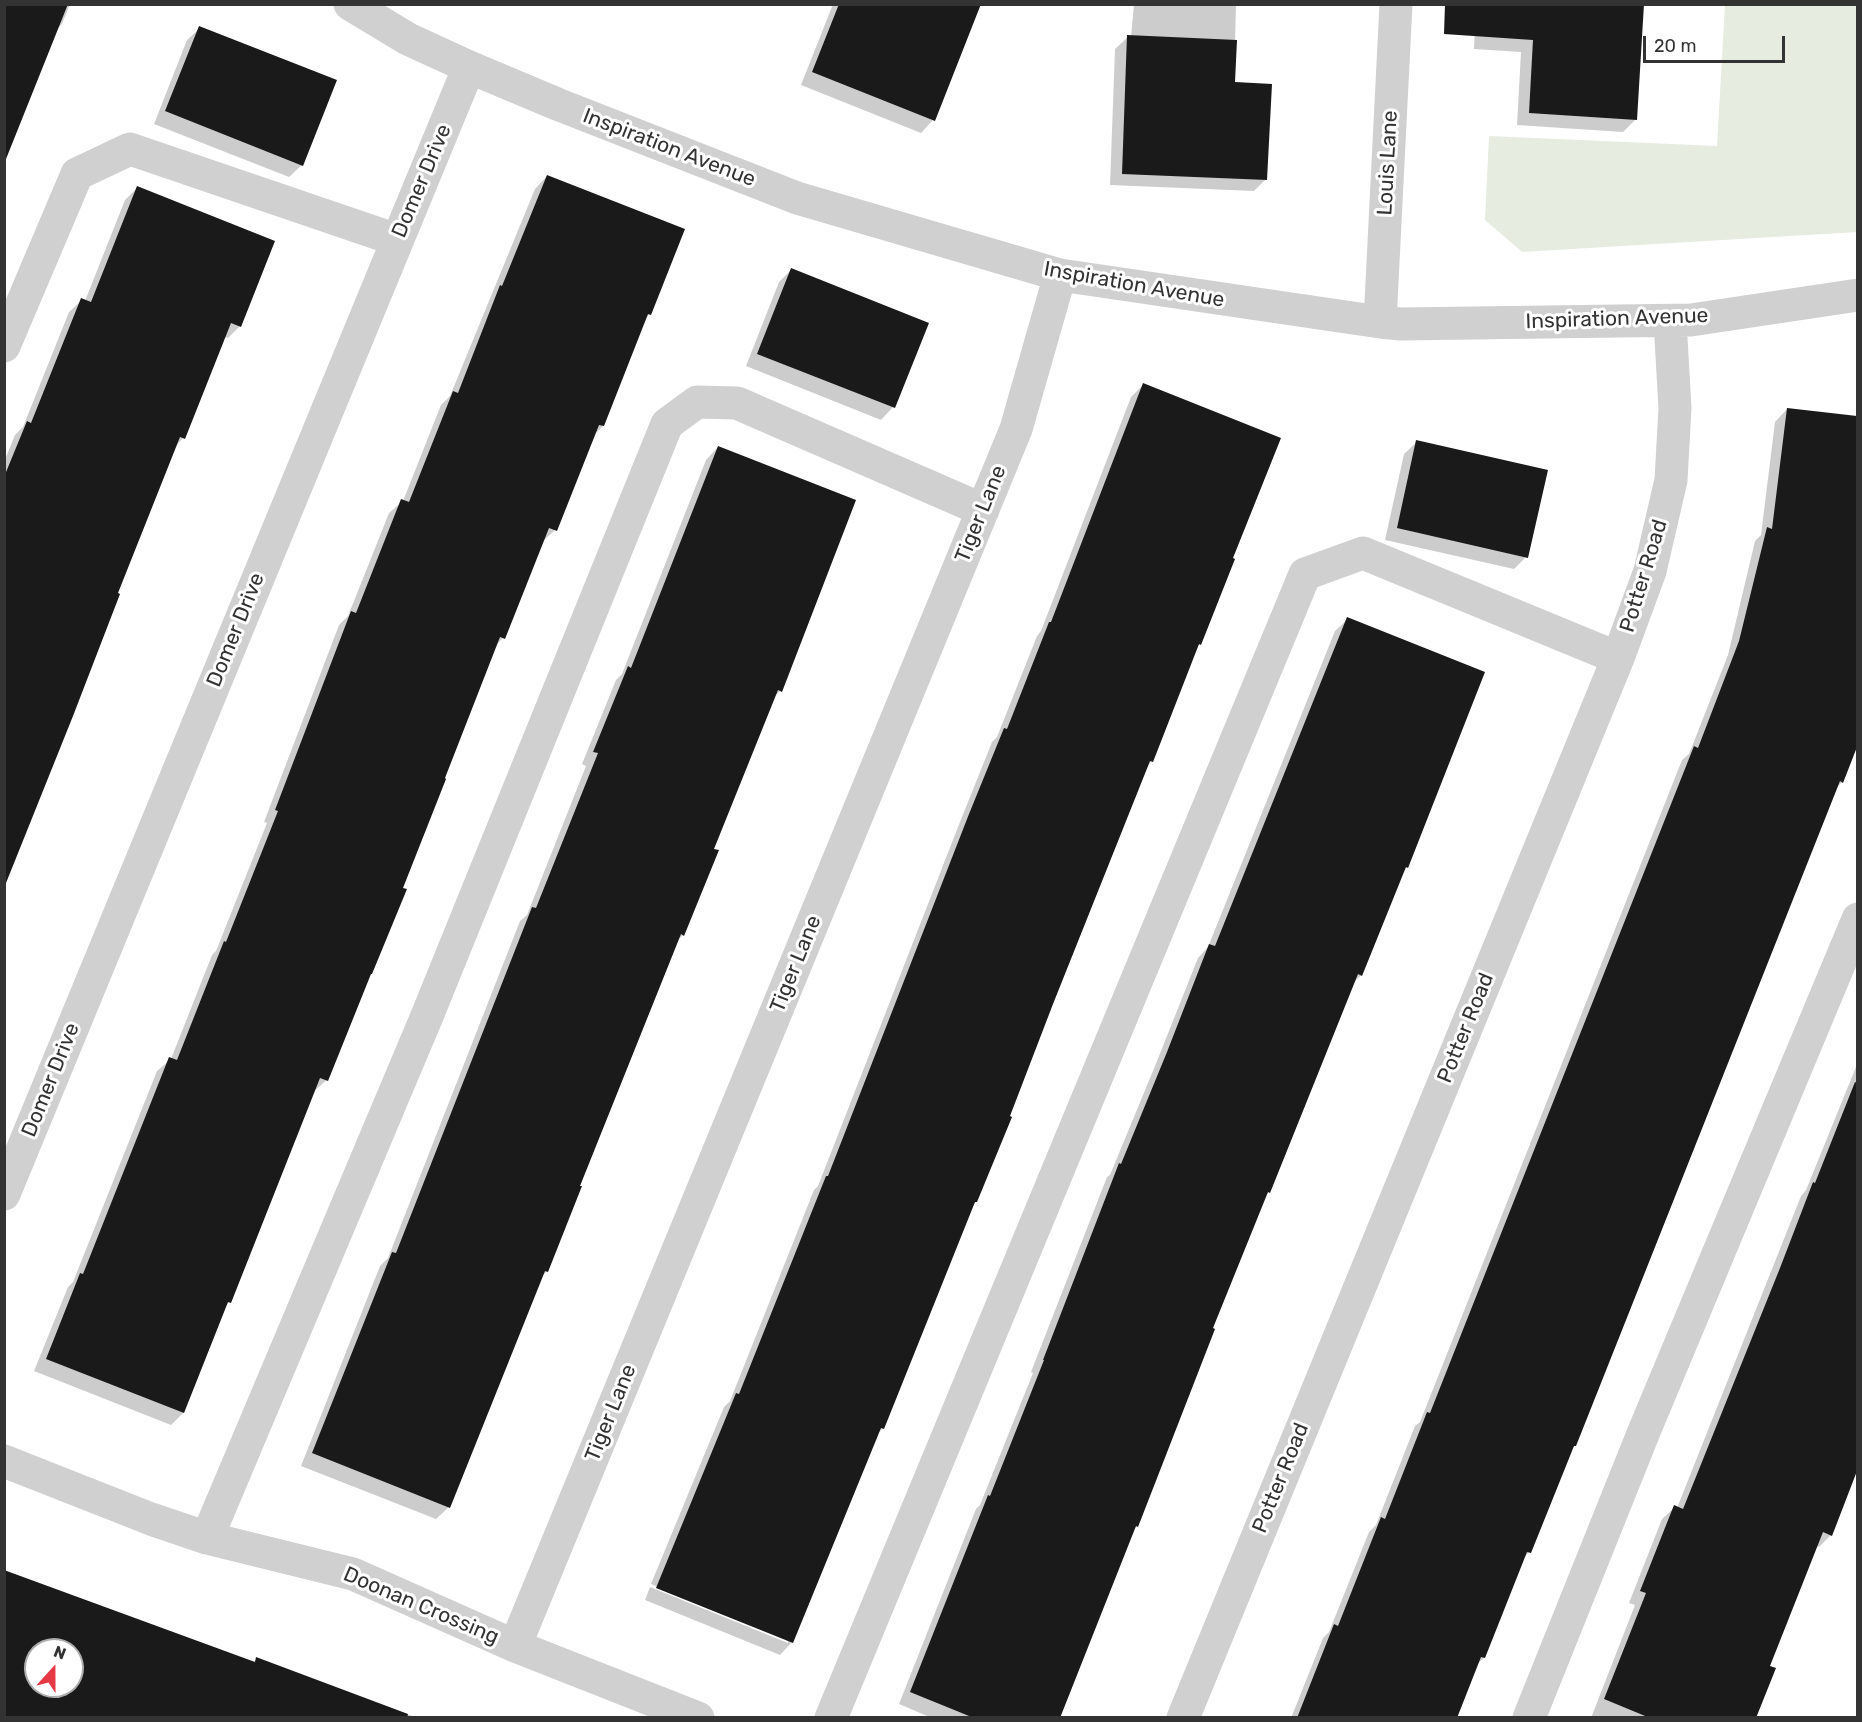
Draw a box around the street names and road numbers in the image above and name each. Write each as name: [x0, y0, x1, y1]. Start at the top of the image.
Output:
street label: Inspiration Avenue: [579, 103, 759, 193]
street label: Louis Lane: [1373, 110, 1403, 216]
street label: Domer Drive: [387, 121, 457, 241]
street label: Inspiration Avenue: [1042, 257, 1226, 313]
street label: Inspiration Avenue: [1525, 303, 1709, 335]
street label: Tiger Lane: [950, 462, 1012, 566]
street label: Potter Road: [1615, 517, 1673, 635]
street label: Domer Drive: [202, 569, 270, 691]
street label: Tiger Lane: [765, 912, 827, 1016]
street label: Potter Road: [1433, 969, 1499, 1087]
street label: Domer Drive: [17, 1019, 85, 1141]
street label: Tiger Lane: [580, 1361, 642, 1465]
street label: Potter Road: [1248, 1419, 1314, 1537]
street label: Doonan Crossing: [340, 1562, 502, 1650]

